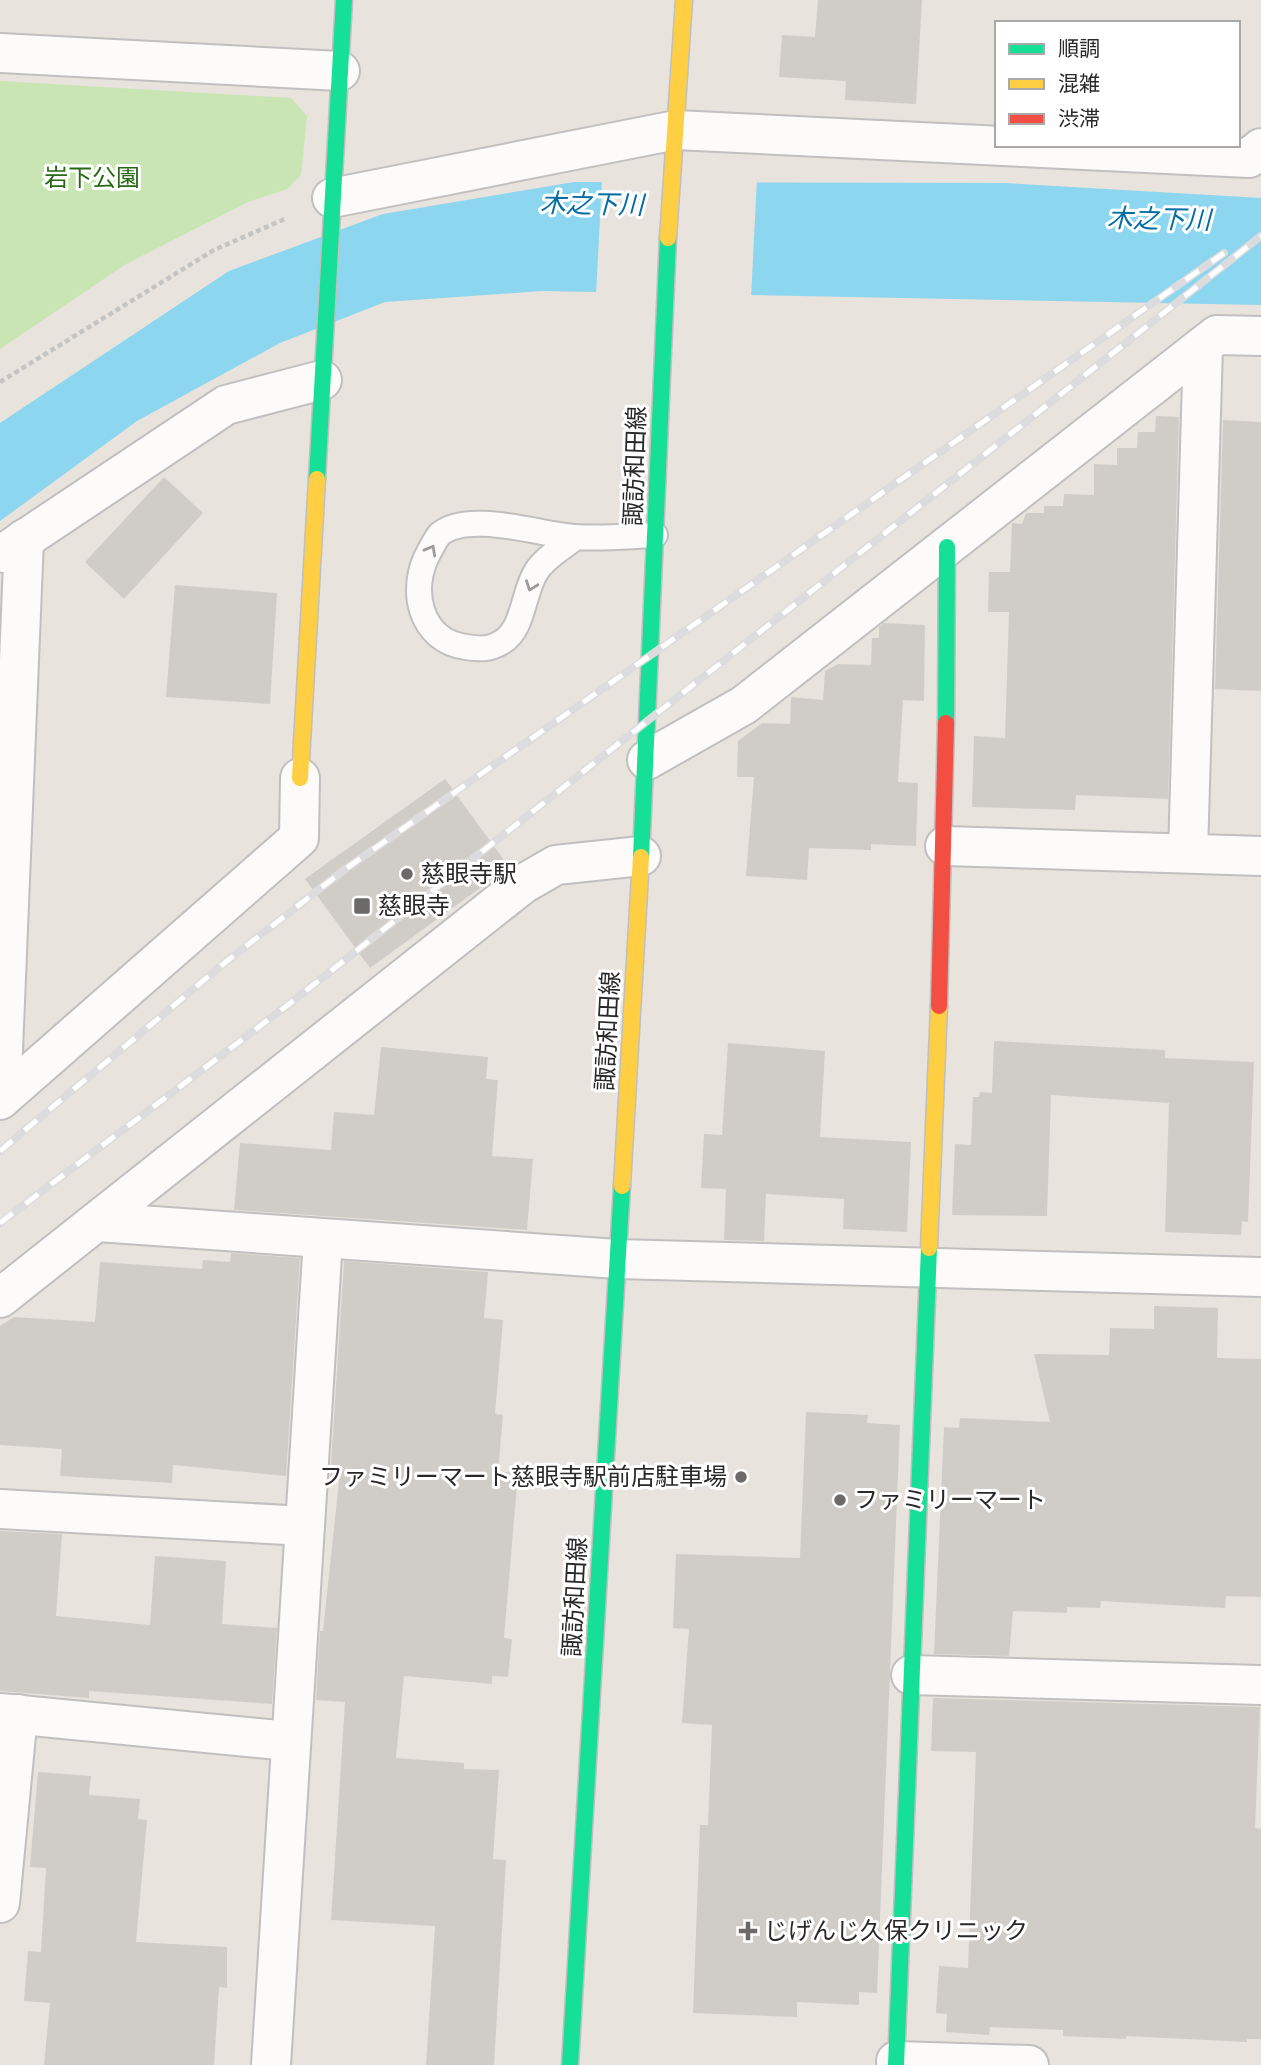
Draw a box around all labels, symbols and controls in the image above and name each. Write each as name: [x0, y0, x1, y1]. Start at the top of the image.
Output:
legend: [995, 21, 1240, 147]
text: 順調: [1058, 35, 1100, 63]
text: 混雑: [1058, 70, 1100, 98]
text: 渋滞: [1058, 105, 1100, 133]
park label: 岩下公園: [44, 162, 140, 194]
water label: 木之下川: [540, 186, 647, 223]
water label: 木之下川: [1107, 201, 1214, 238]
street label: 諏訪和田線: [617, 405, 653, 527]
one-way arrow: [423, 544, 436, 557]
one-way arrow: [525, 579, 539, 591]
place label: 慈眼寺駅: [421, 858, 517, 890]
marker: 慈眼寺駅: [399, 866, 415, 882]
place label: 慈眼寺: [378, 890, 450, 922]
marker: 慈眼寺: [352, 896, 372, 916]
street label: 諏訪和田線: [589, 970, 627, 1092]
place label: ファミリーマート慈眼寺駅前店駐車場: [319, 1461, 727, 1493]
marker: ファミリーマート慈眼寺駅前店駐車場: [733, 1469, 749, 1485]
place label: ファミリーマート: [854, 1484, 1046, 1516]
marker: ファミリーマート: [832, 1492, 848, 1508]
street label: 諏訪和田線: [556, 1536, 594, 1658]
place label: じげんじ久保クリニック: [764, 1915, 1028, 1947]
marker: じげんじ久保クリニック: [738, 1921, 758, 1941]

